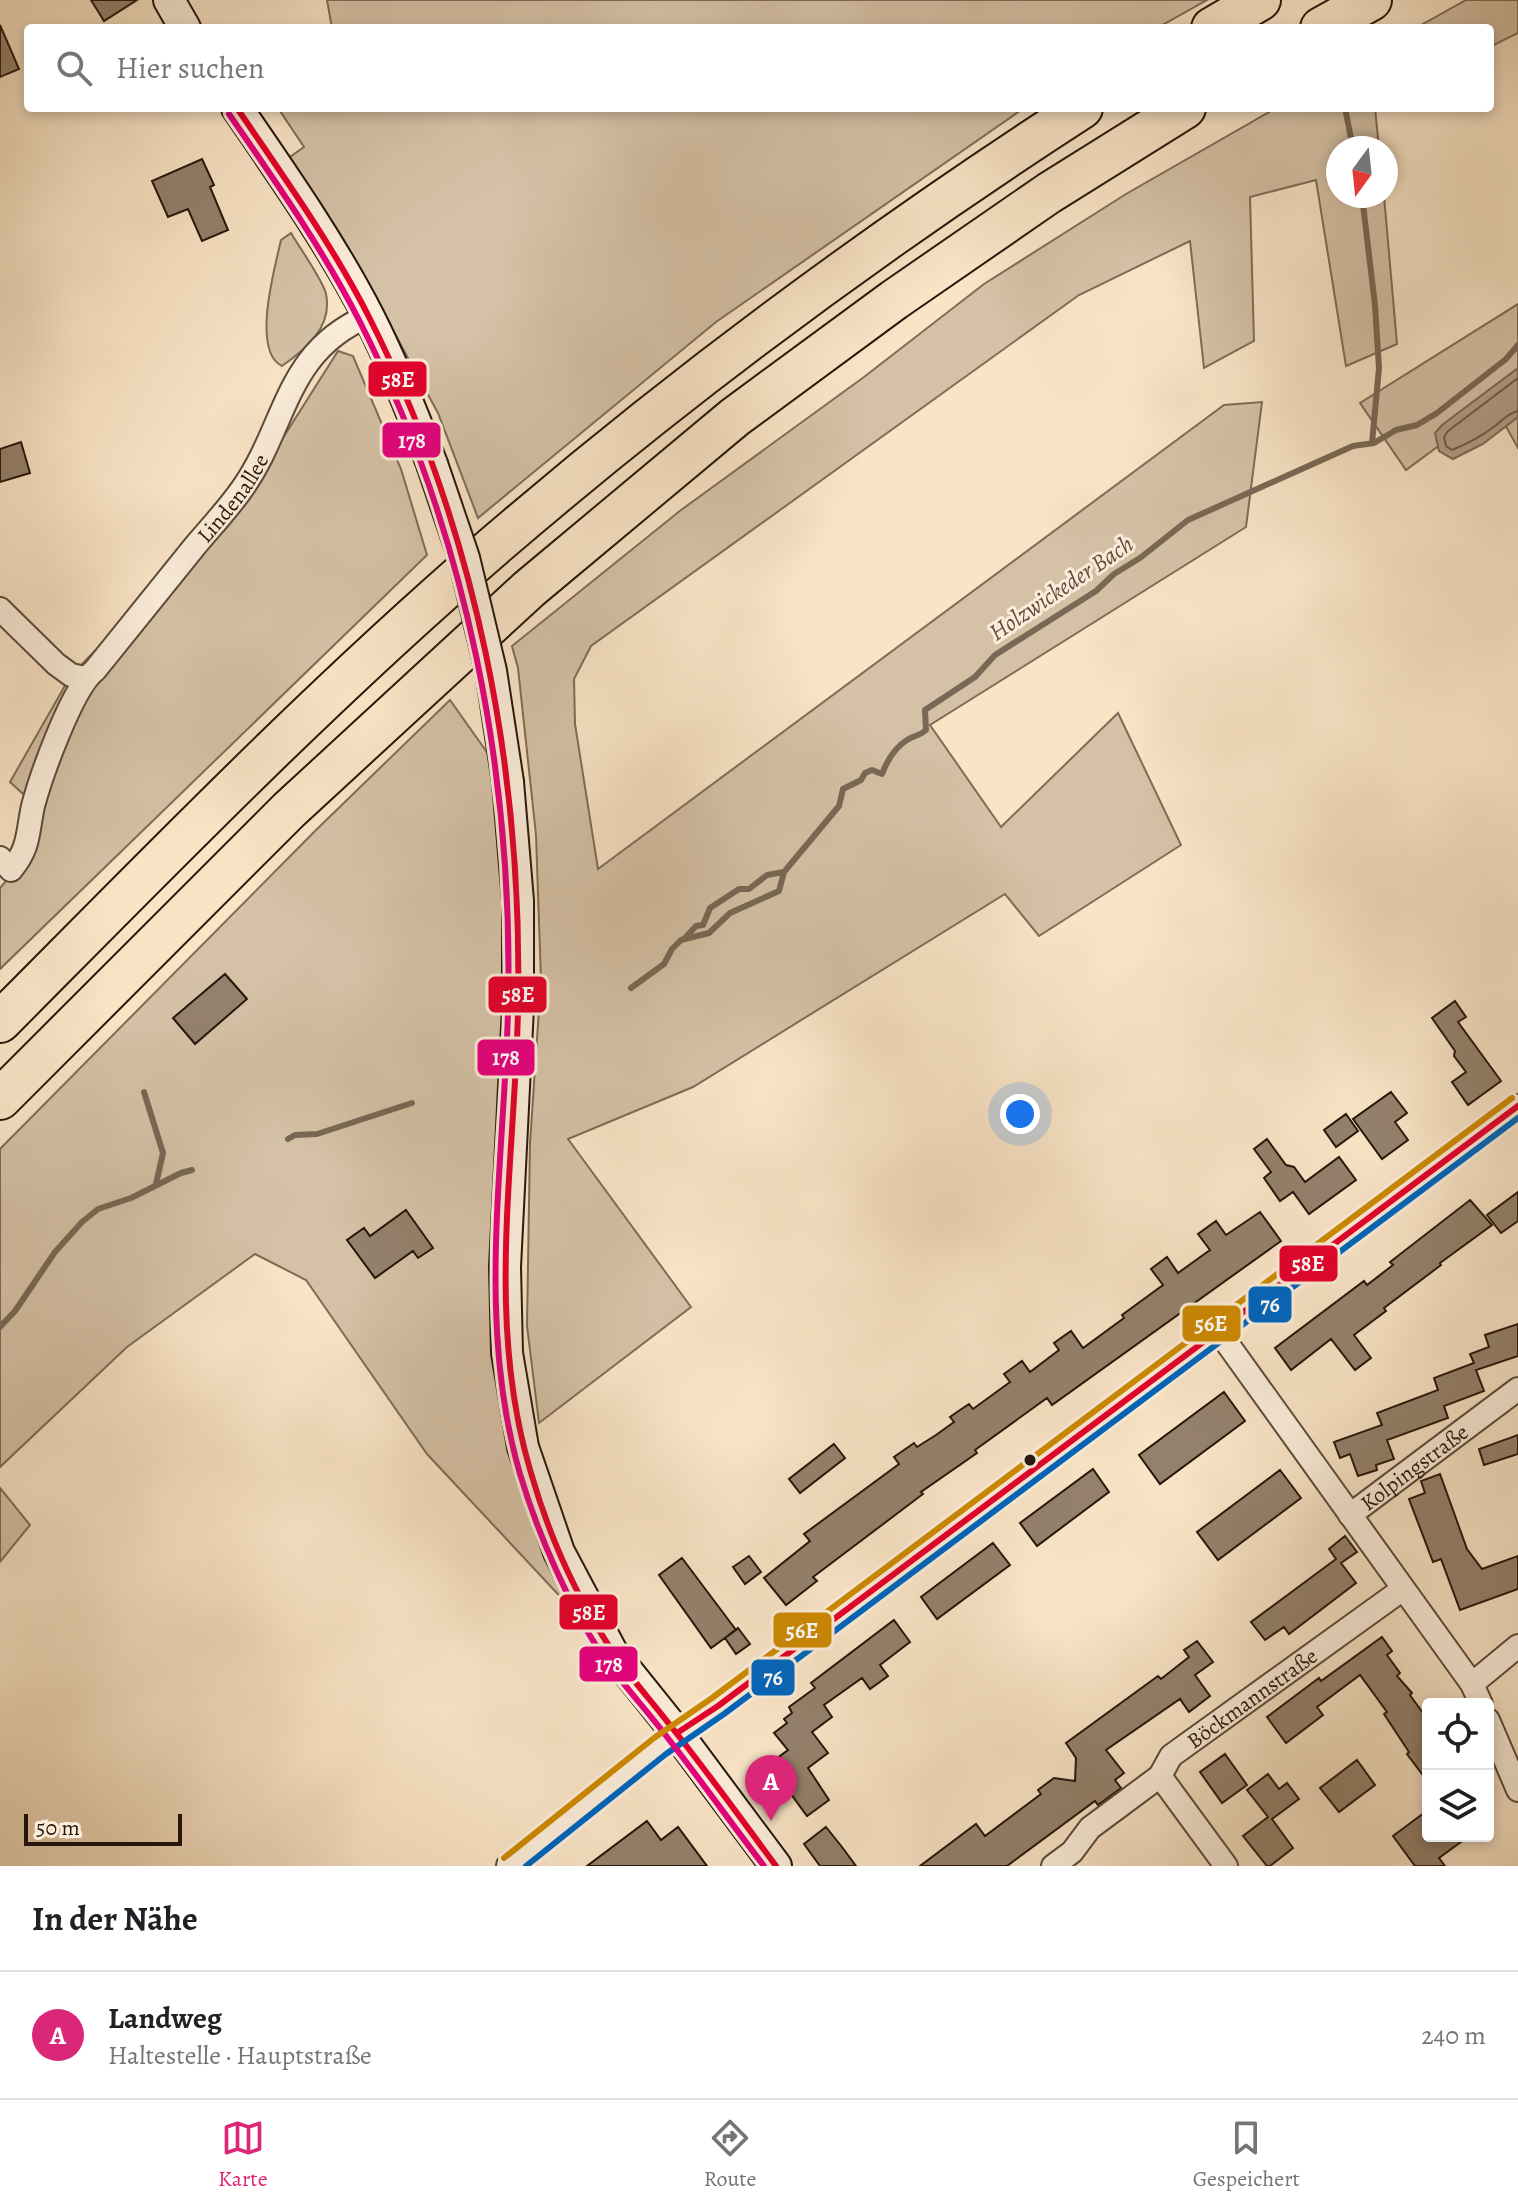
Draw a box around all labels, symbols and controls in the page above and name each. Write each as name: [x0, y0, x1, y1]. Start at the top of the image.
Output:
search box: [24, 24, 1494, 112]
icon: search: [52, 46, 96, 90]
text: Hier suchen: [116, 48, 265, 88]
north arrow: [1326, 136, 1398, 208]
line badge: 58E: [367, 360, 428, 398]
text: 58E: [381, 365, 415, 395]
line badge: 178: [381, 421, 442, 459]
text: 178: [398, 426, 426, 456]
street label: Lindenallee: [190, 449, 276, 550]
water label: Holzwickeder Bach: [983, 528, 1139, 648]
line badge: 58E: [487, 975, 548, 1014]
text: 58E: [501, 980, 535, 1010]
line badge: 178: [476, 1038, 536, 1077]
text: 178: [492, 1043, 520, 1073]
your location: [1000, 1094, 1040, 1134]
line badge: 58E: [1278, 1244, 1339, 1283]
text: 58E: [1291, 1249, 1325, 1279]
line badge: 76: [1247, 1285, 1293, 1324]
text: 76: [1260, 1290, 1280, 1320]
line badge: 56E: [1181, 1304, 1242, 1343]
text: 56E: [1195, 1309, 1227, 1339]
street label: Kolpingstraße: [1354, 1417, 1475, 1518]
unlabelled marker: [1022, 1452, 1038, 1468]
line badge: 58E: [558, 1593, 619, 1631]
text: 58E: [572, 1598, 606, 1628]
line badge: 56E: [772, 1611, 833, 1649]
text: 56E: [786, 1616, 818, 1646]
street label: Böckmannstraße: [1181, 1641, 1324, 1756]
line badge: 178: [578, 1645, 639, 1683]
text: 178: [595, 1650, 623, 1680]
line badge: 76: [750, 1658, 796, 1697]
text: 76: [763, 1663, 783, 1693]
map controls: [1422, 1698, 1494, 1842]
button: locate: [1422, 1698, 1494, 1770]
pin: A: [745, 1755, 797, 1821]
button: layers: [1422, 1770, 1494, 1842]
scale bar: [24, 1810, 182, 1846]
text: 50 m: [36, 1813, 80, 1843]
text: In der Nähe: [32, 1895, 198, 1942]
text: Landweg: [108, 1998, 222, 2038]
text: A: [50, 2018, 66, 2053]
text: 240 m: [1421, 2018, 1486, 2053]
text: Haltestelle · Hauptstraße: [108, 2038, 372, 2073]
tab: Karte: [218, 2116, 267, 2194]
tab: Route: [704, 2116, 756, 2194]
tab: Gespeichert: [1193, 2116, 1300, 2194]

